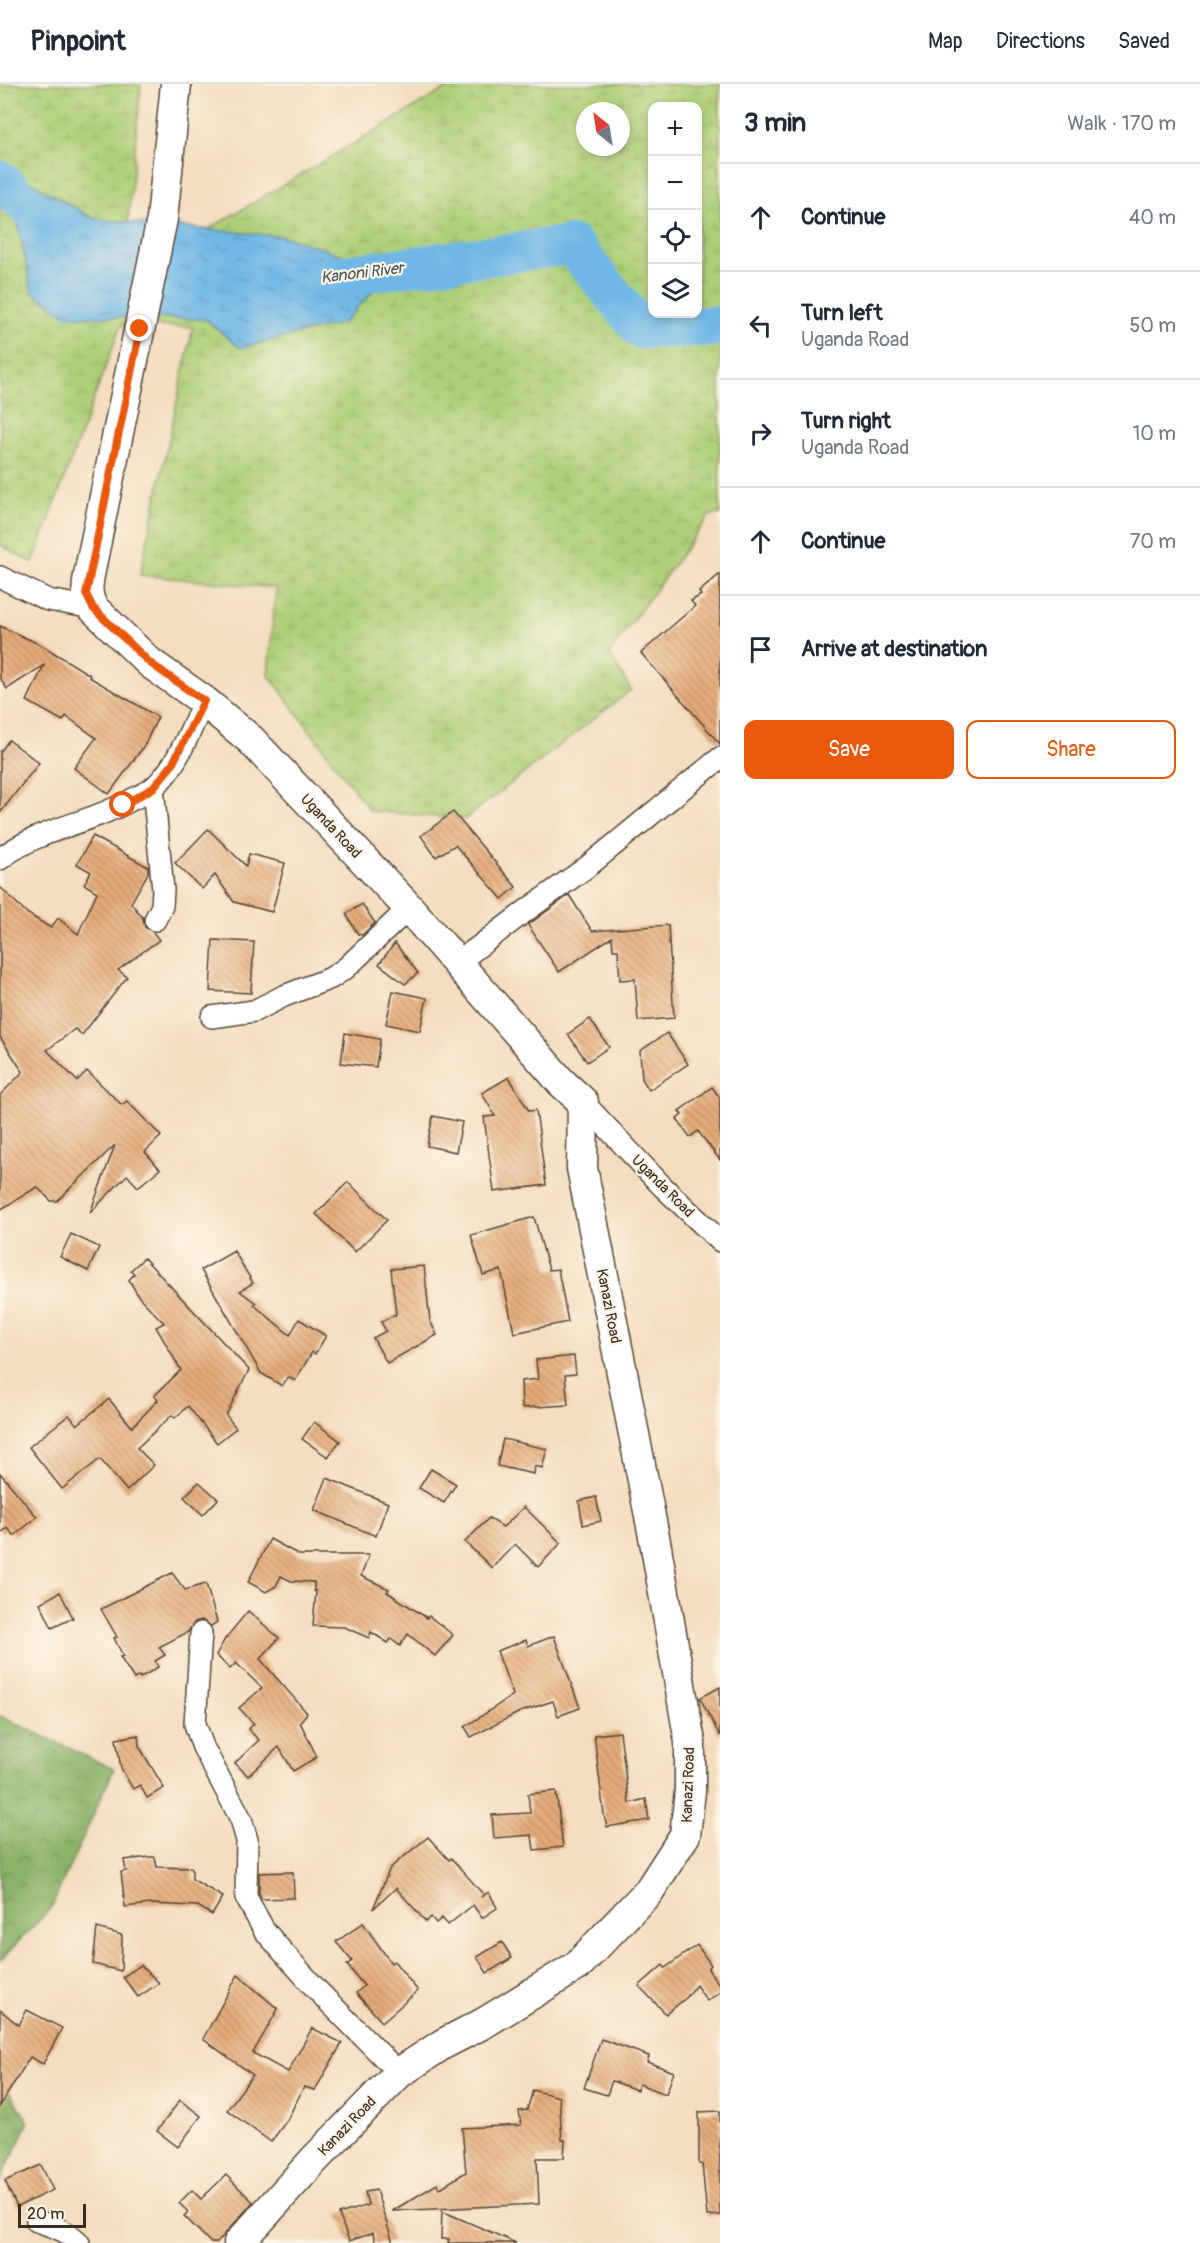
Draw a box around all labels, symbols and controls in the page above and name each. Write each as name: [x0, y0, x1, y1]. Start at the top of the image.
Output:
text: Pinpoint: [30, 24, 126, 59]
text: Map: [928, 28, 963, 55]
text: Directions: [996, 28, 1085, 55]
text: Saved: [1118, 28, 1170, 55]
north arrow: [576, 102, 630, 156]
map controls: [648, 102, 702, 318]
button: +: [648, 102, 702, 156]
text: 3 min: [744, 107, 806, 139]
text: Walk · 170 m: [1067, 111, 1176, 136]
button: −: [648, 156, 702, 210]
icon: ahead: [744, 201, 777, 234]
text: Continue: [801, 203, 885, 231]
text: 40 m: [1129, 205, 1176, 230]
button: locate: [648, 210, 702, 264]
water label: Kanoni River: [320, 258, 407, 288]
button: layers: [648, 264, 702, 318]
text: Turn left: [801, 299, 883, 327]
icon: left: [744, 309, 777, 342]
text: 50 m: [1129, 313, 1176, 338]
route end: [126, 315, 152, 341]
text: Uganda Road: [801, 327, 909, 352]
text: Turn right: [801, 407, 891, 435]
icon: right: [744, 417, 777, 450]
text: 10 m: [1132, 421, 1176, 446]
text: Uganda Road: [801, 435, 909, 460]
icon: ahead: [744, 525, 777, 558]
text: Continue: [801, 527, 885, 555]
text: 70 m: [1130, 529, 1176, 554]
icon: arrive: [744, 633, 777, 666]
text: Arrive at destination: [801, 635, 987, 663]
button: Save: [744, 720, 954, 779]
button: Share: [966, 720, 1176, 779]
street label: Uganda Road: [296, 790, 365, 862]
route start: [109, 791, 135, 817]
street label: Uganda Road: [627, 1151, 698, 1222]
street label: Kanazi Road: [592, 1267, 625, 1345]
street label: Kanazi Road: [678, 1747, 699, 1823]
street label: Kanazi Road: [314, 2092, 381, 2160]
scale bar: [18, 2201, 86, 2228]
text: 20 m: [27, 2204, 65, 2224]

